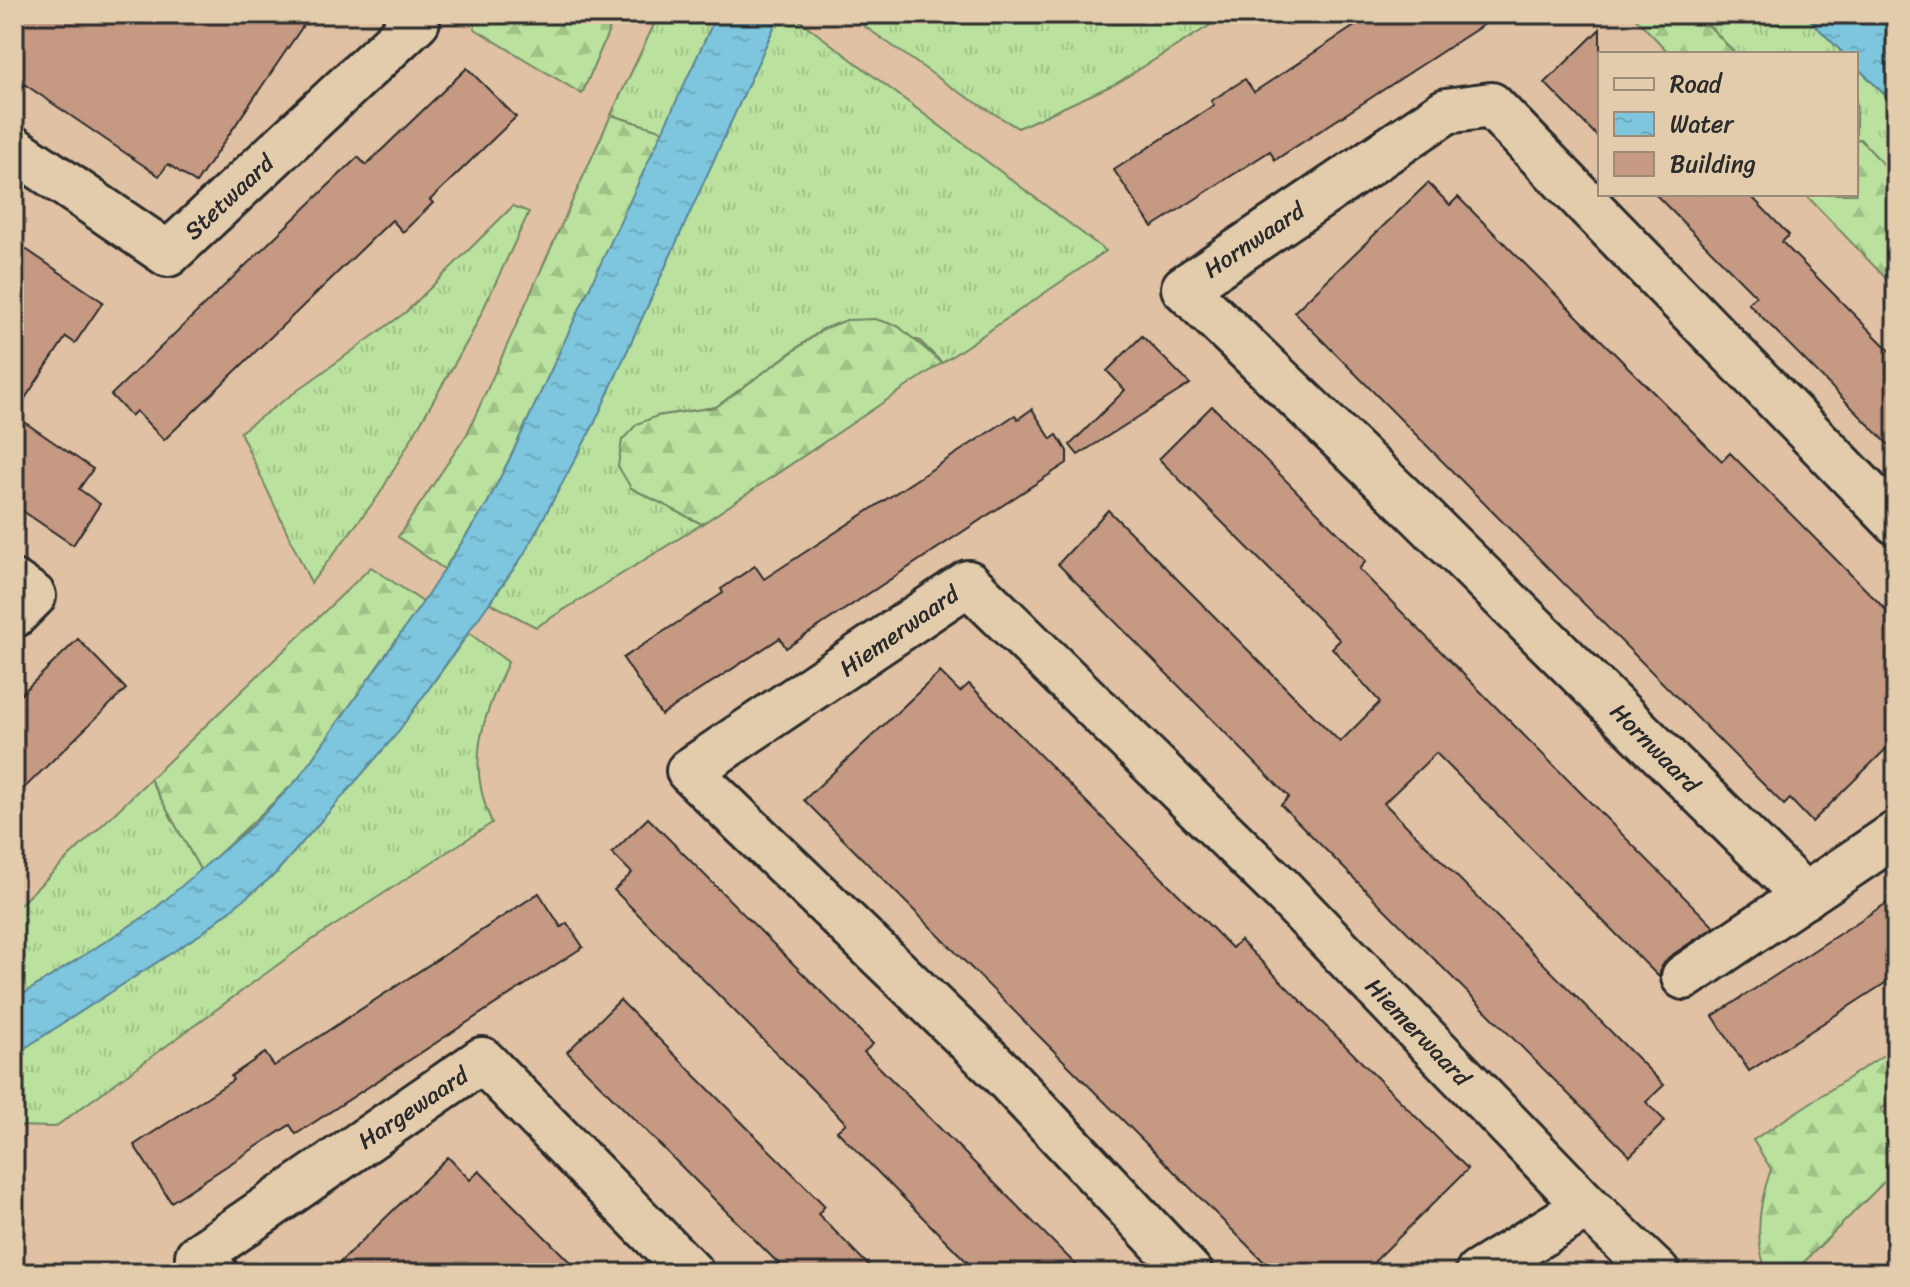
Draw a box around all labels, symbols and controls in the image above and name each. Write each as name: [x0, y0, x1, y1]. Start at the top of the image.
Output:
legend: [1598, 52, 1858, 196]
text: Road: [1670, 63, 1724, 105]
text: Water: [1670, 103, 1735, 145]
street label: Stetwaard: [174, 143, 285, 250]
text: Building: [1670, 143, 1756, 185]
street label: Hornwaard: [1195, 190, 1315, 290]
street label: Hiemerwaard: [830, 573, 969, 688]
street label: Hornwaard: [1599, 692, 1712, 805]
street label: Hiemerwaard: [1355, 967, 1482, 1098]
street label: Hargewaard: [349, 1054, 478, 1161]

